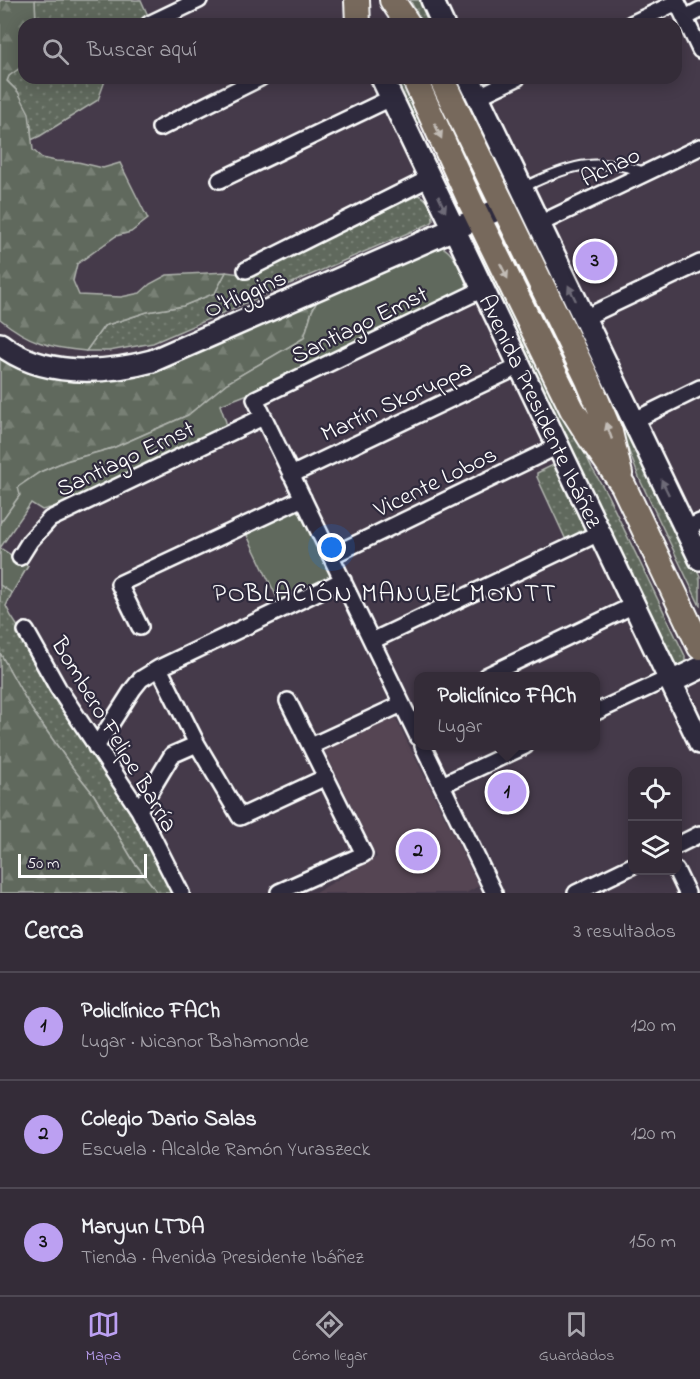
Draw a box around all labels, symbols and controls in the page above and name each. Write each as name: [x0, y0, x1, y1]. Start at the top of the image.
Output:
search box: [18, 18, 682, 84]
icon: search: [39, 35, 72, 68]
text: Buscar aquí: [87, 35, 197, 67]
one-way arrow: [433, 123, 442, 140]
street label: Achao: [575, 139, 647, 198]
one-way arrow: [437, 195, 446, 212]
pin: 3: [576, 238, 614, 284]
street label: O'Higgins: [199, 262, 293, 329]
one-way arrow: [500, 262, 509, 279]
street label: Santiago Emst: [286, 278, 434, 374]
one-way arrow: [567, 284, 576, 301]
street label: Avenida Presidente Ibáñez: [468, 289, 610, 536]
street label: Martín Skoruppa: [315, 352, 479, 453]
street label: Santiago Ernst: [51, 413, 201, 508]
one-way arrow: [604, 422, 614, 440]
street label: Vicente Lobos: [368, 438, 503, 529]
one-way arrow: [660, 479, 670, 496]
your location: [317, 533, 346, 562]
district label: POBLACIÓN MANUEL MONTT: [213, 576, 557, 614]
street label: Bombero Felipe Barría: [40, 630, 185, 840]
popup: [414, 672, 600, 750]
text: Policlínico FACh: [437, 681, 577, 713]
text: Lugar: [437, 713, 482, 742]
map controls: [628, 767, 682, 875]
button: locate: [628, 767, 682, 821]
pin: 1: [488, 770, 526, 814]
button: layers: [628, 821, 682, 875]
pin: 2: [398, 828, 438, 874]
scale bar: [18, 851, 147, 878]
text: 50 m: [27, 852, 59, 876]
text: Cerca: [24, 913, 84, 951]
text: 3 resultados: [573, 918, 676, 947]
text: Policlínico FACh: [81, 996, 220, 1028]
text: 1: [40, 1012, 47, 1041]
text: 120 m: [631, 1012, 676, 1041]
text: Lugar · Nicanor Bahamonde: [81, 1028, 309, 1057]
text: Colegio Dario Salas: [81, 1104, 257, 1136]
text: 2: [39, 1120, 48, 1149]
text: 120 m: [631, 1120, 676, 1149]
text: Escuela · Alcalde Ramón Yuraszeck: [81, 1136, 370, 1165]
text: Maryun LTDA: [81, 1212, 205, 1244]
text: 3: [39, 1228, 48, 1257]
text: 150 m: [629, 1228, 676, 1257]
text: Tienda · Avenida Presidente Ibáñez: [81, 1244, 364, 1273]
tab: Mapa: [86, 1308, 121, 1368]
tab: Cómo llegar: [292, 1308, 368, 1368]
tab: Guardados: [539, 1308, 614, 1368]

